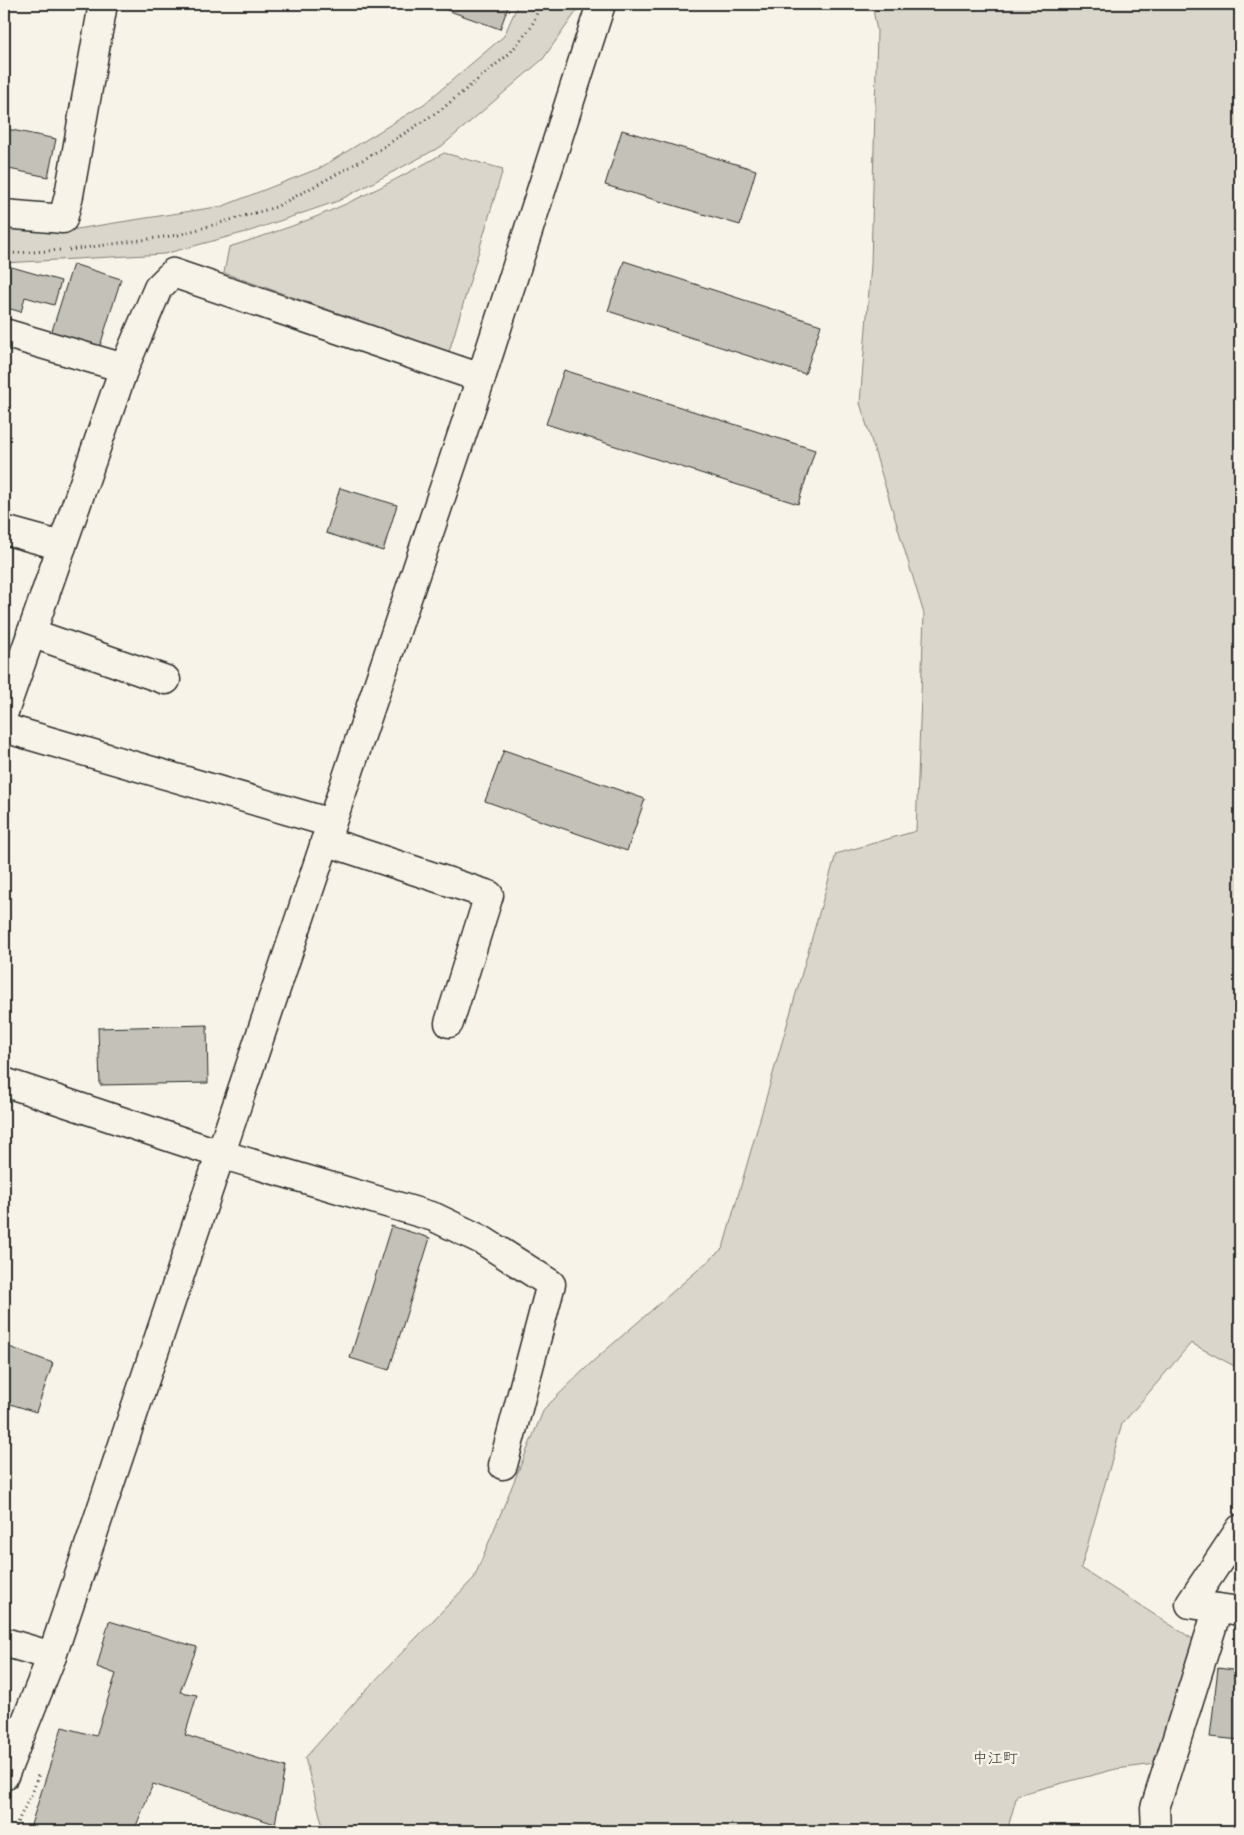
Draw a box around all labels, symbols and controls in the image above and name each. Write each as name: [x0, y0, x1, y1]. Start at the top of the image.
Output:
district label: 中江町: [972, 1749, 1018, 1768]

